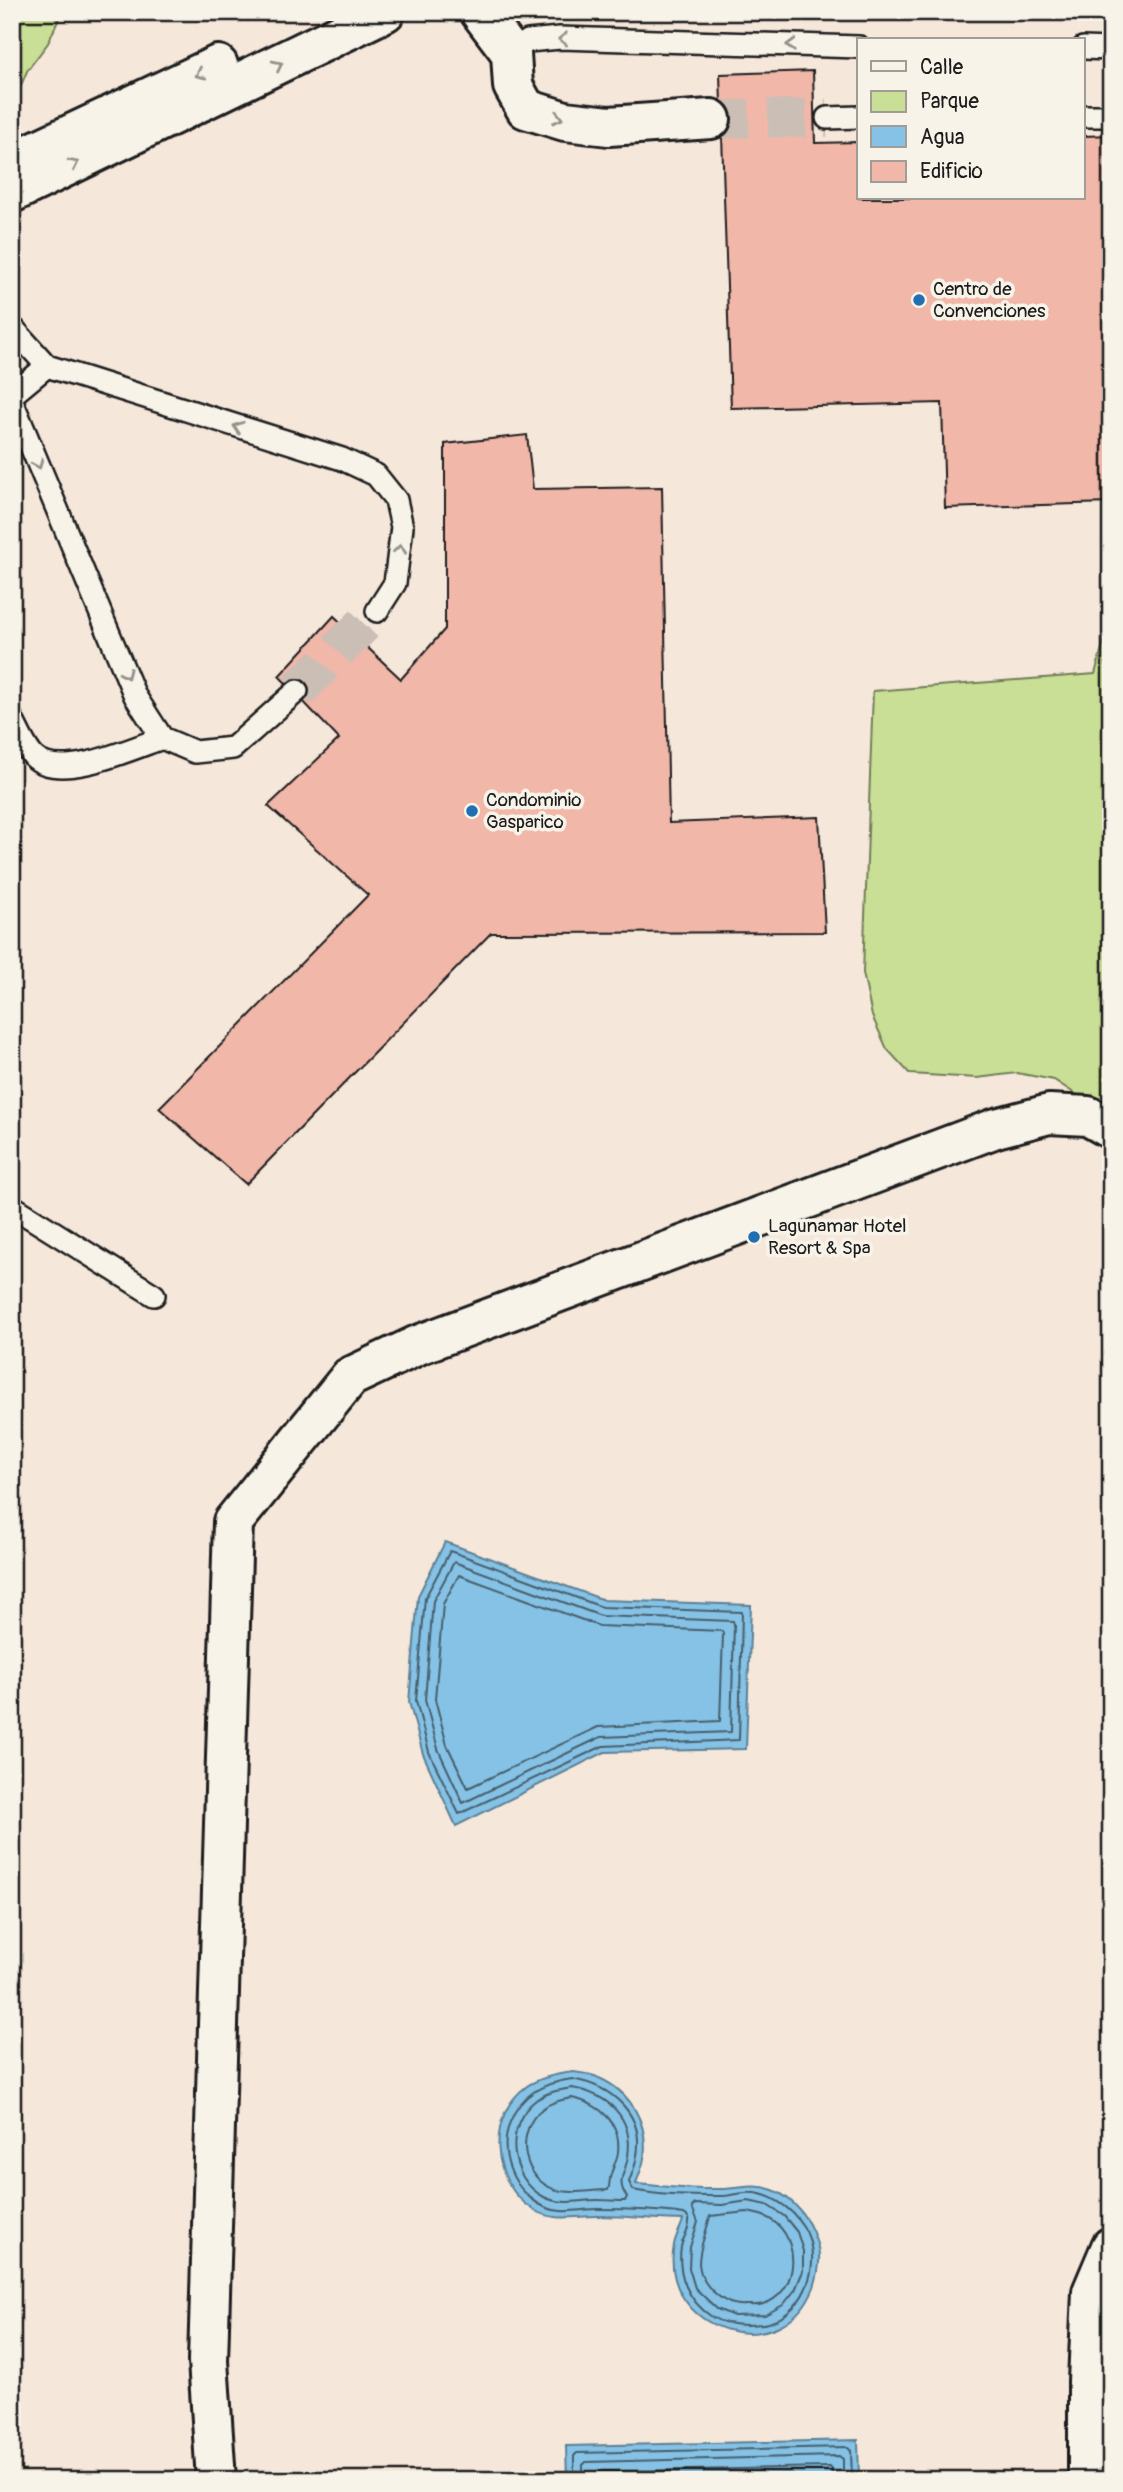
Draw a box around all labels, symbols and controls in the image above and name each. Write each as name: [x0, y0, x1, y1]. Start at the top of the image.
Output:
one-way arrow: [557, 31, 568, 46]
one-way arrow: [785, 38, 796, 53]
legend: [857, 38, 1084, 200]
text: Calle: [920, 54, 964, 81]
one-way arrow: [271, 59, 283, 73]
one-way arrow: [194, 65, 207, 79]
text: Parque: [920, 88, 979, 115]
one-way arrow: [552, 110, 564, 124]
text: Agua: [920, 124, 965, 151]
one-way arrow: [67, 158, 79, 172]
text: Edificio: [920, 158, 983, 185]
place label: Centro de Convenciones: [933, 277, 1046, 323]
marker: Centro de Convenciones: [911, 292, 927, 308]
one-way arrow: [233, 420, 245, 435]
one-way arrow: [30, 457, 44, 469]
one-way arrow: [392, 543, 407, 555]
one-way arrow: [118, 667, 132, 679]
place label: Condominio Gasparico: [486, 788, 581, 834]
marker: Condominio Gasparico: [464, 803, 480, 819]
place label: Lagunamar Hotel Resort & Spa: [768, 1214, 907, 1260]
marker: Lagunamar Hotel Resort & Spa: [746, 1229, 762, 1245]

